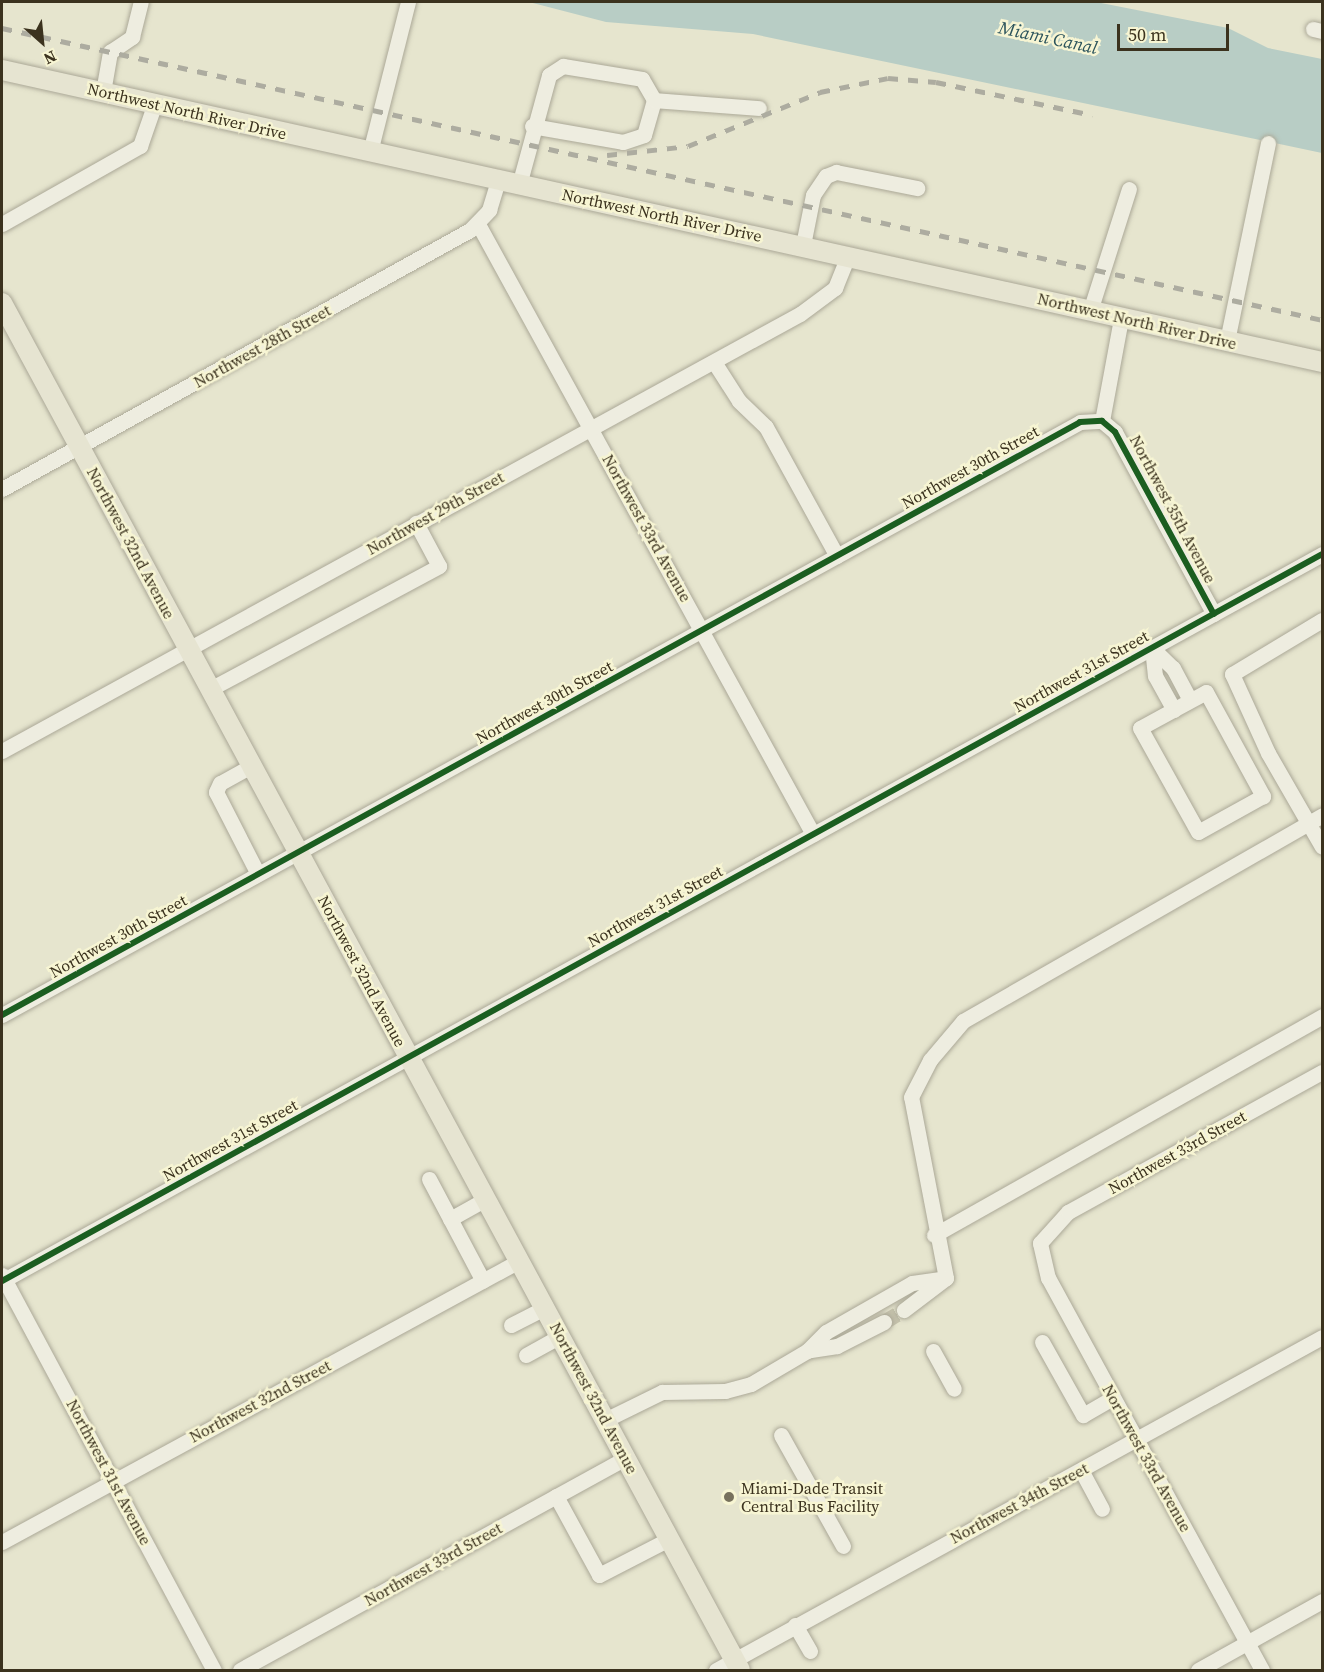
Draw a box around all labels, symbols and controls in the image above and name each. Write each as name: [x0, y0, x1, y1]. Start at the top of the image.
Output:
north arrow: [12, 12, 72, 72]
scale bar: [1120, 12, 1232, 50]
water label: Miami Canal: [997, 17, 1099, 59]
text: 50 m: [1128, 22, 1166, 47]
text: N: [40, 46, 60, 70]
street label: Northwest North River Drive: [86, 79, 288, 143]
street label: Northwest North River Drive: [560, 184, 764, 246]
street label: Northwest North River Drive: [1036, 289, 1238, 353]
street label: Northwest 28th Street: [190, 300, 334, 392]
street label: Northwest 30th Street: [898, 421, 1042, 513]
street label: Northwest 35th Avenue: [1126, 432, 1220, 586]
street label: Northwest 33rd Avenue: [598, 451, 696, 605]
street label: Northwest 32nd Avenue: [83, 464, 179, 622]
street label: Northwest 29th Street: [363, 467, 507, 559]
street label: Northwest 31st Street: [1010, 626, 1152, 716]
street label: Northwest 30th Street: [472, 656, 616, 748]
street label: Northwest 31st Street: [584, 861, 726, 951]
street label: Northwest 30th Street: [46, 890, 190, 982]
street label: Northwest 32nd Avenue: [314, 892, 410, 1050]
street label: Northwest 31st Street: [159, 1095, 301, 1185]
street label: Northwest 33rd Street: [1105, 1106, 1249, 1198]
street label: Northwest 32nd Avenue: [546, 1319, 642, 1477]
street label: Northwest 32nd Street: [186, 1356, 334, 1446]
street label: Northwest 33rd Avenue: [1098, 1381, 1196, 1535]
street label: Northwest 31st Avenue: [62, 1396, 156, 1548]
street label: Northwest 34th Street: [947, 1458, 1091, 1548]
place label: Miami-Dade Transit Central Bus Facility: [741, 1478, 883, 1516]
marker: Miami-Dade Transit Central Bus Facility: [722, 1490, 736, 1504]
street label: Northwest 33rd Street: [361, 1518, 505, 1610]

